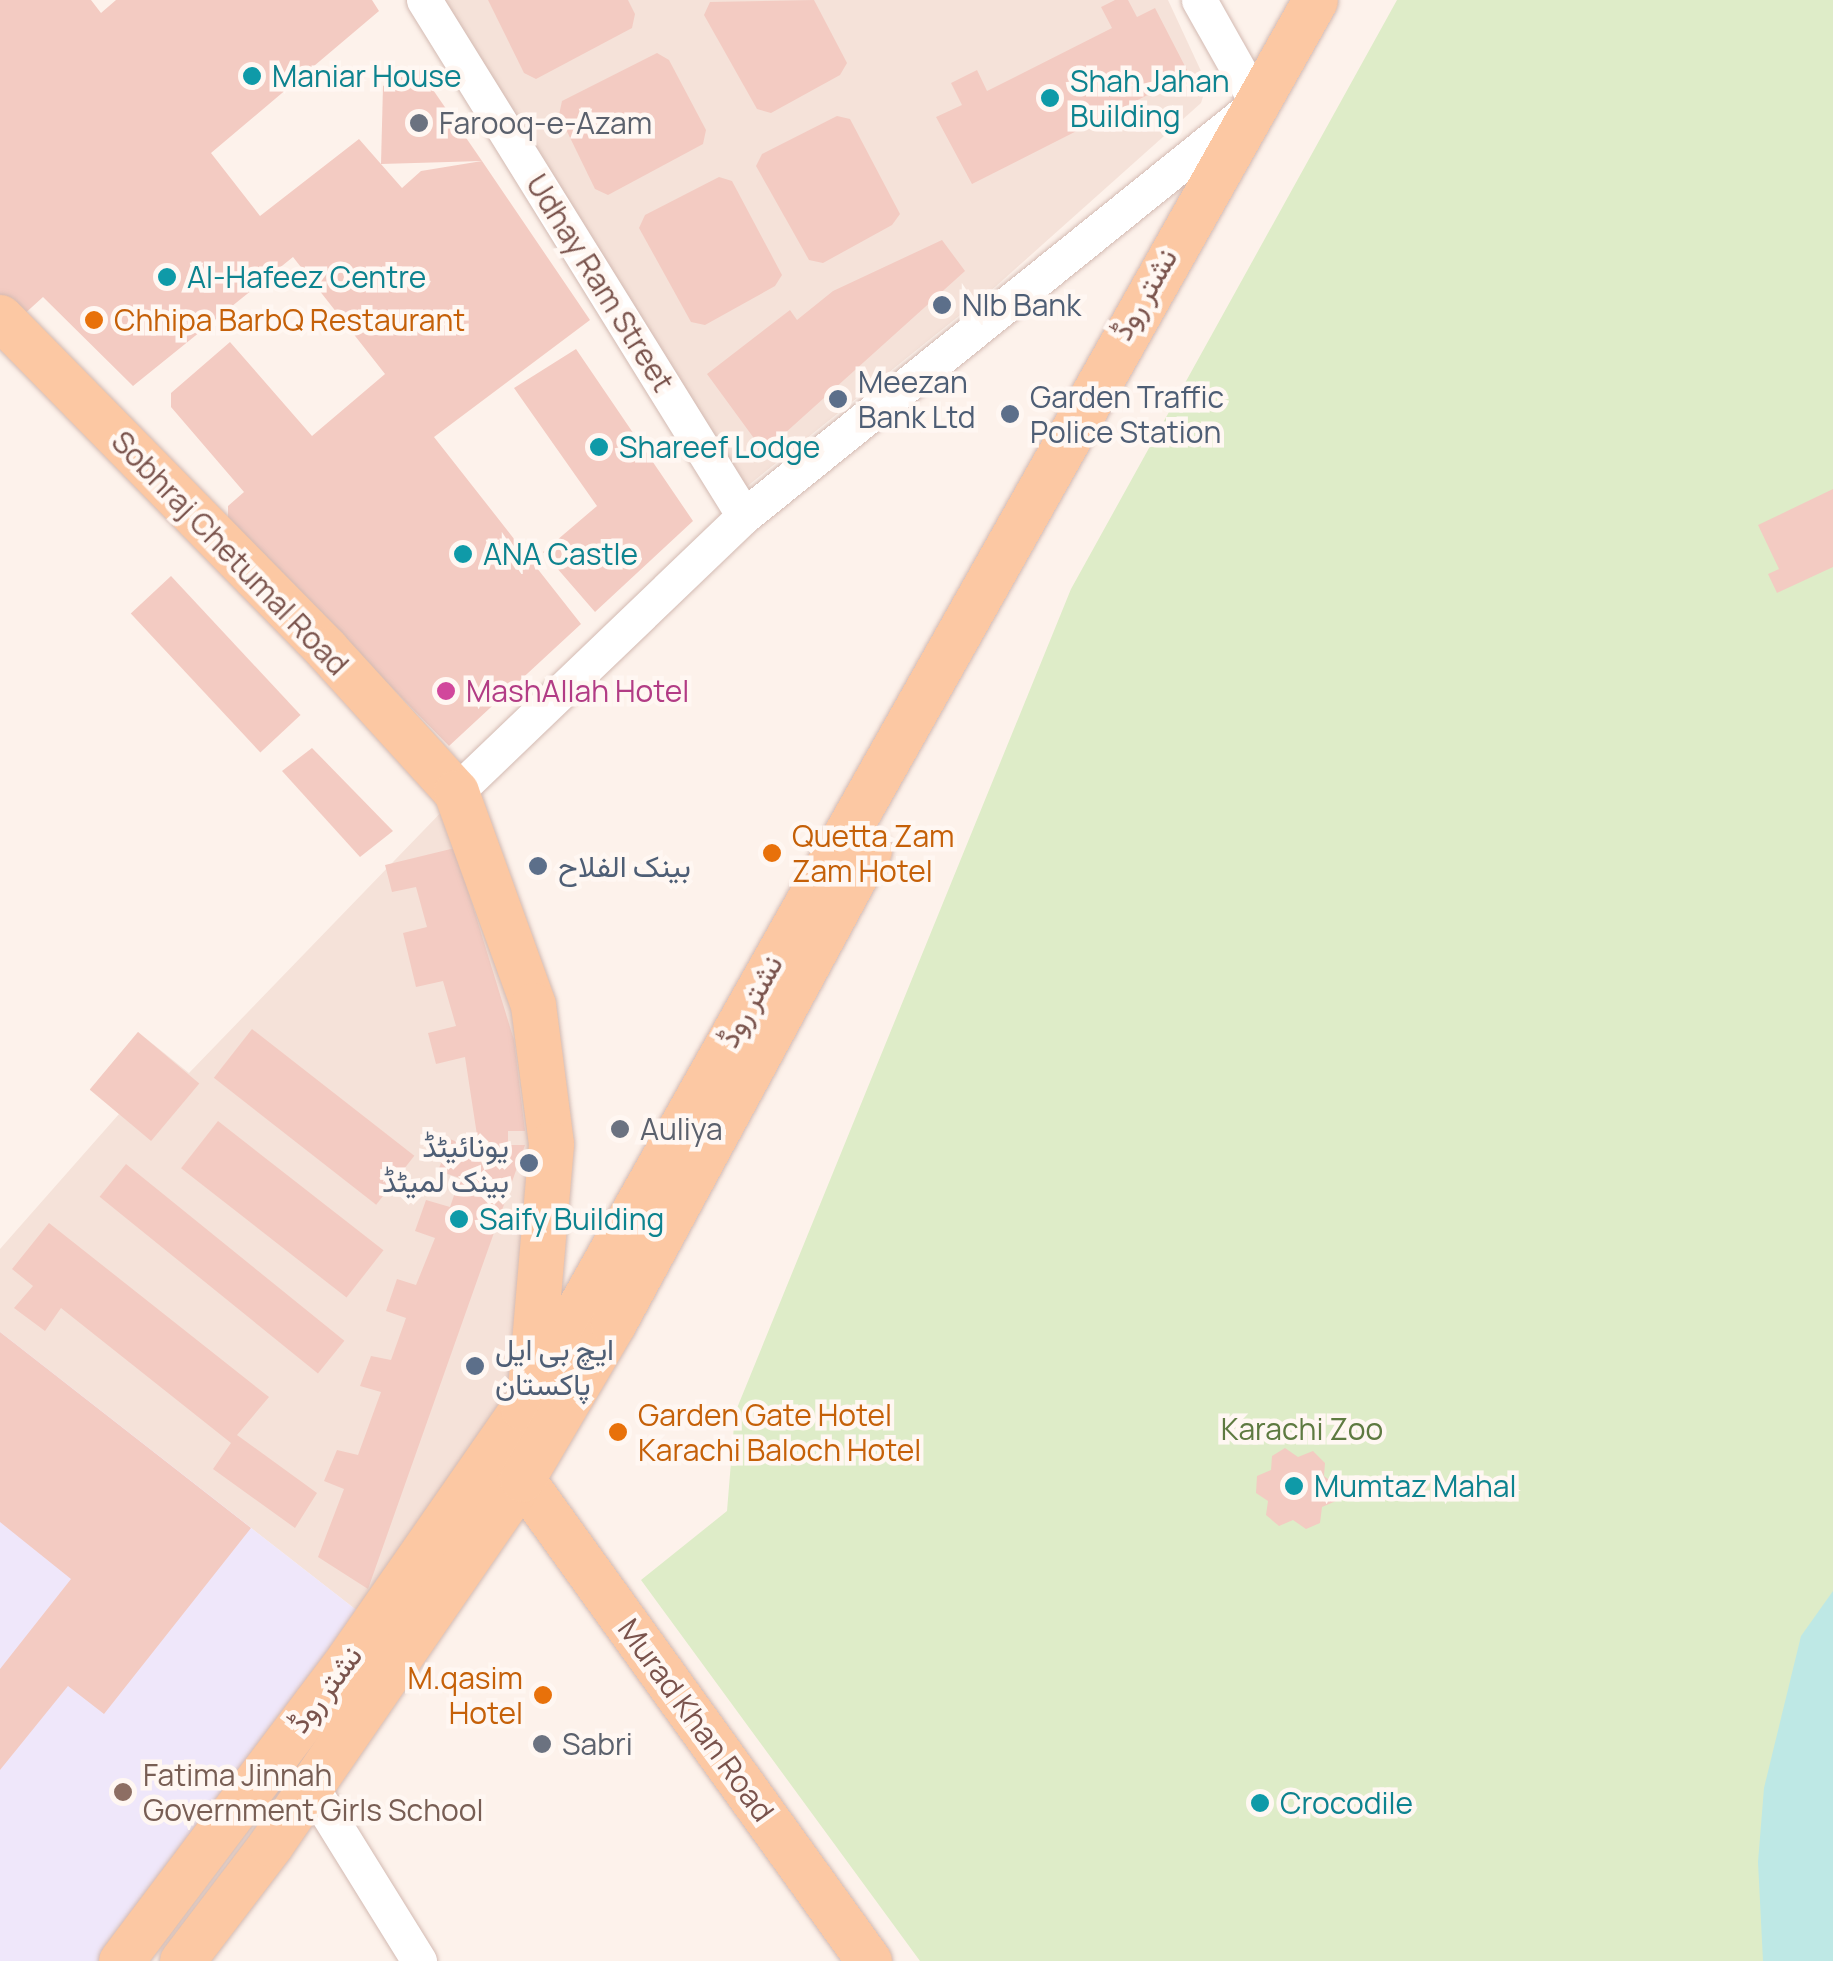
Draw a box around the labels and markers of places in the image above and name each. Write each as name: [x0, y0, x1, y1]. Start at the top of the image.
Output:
place label: Maniar House: [272, 58, 462, 94]
place label: Shah Jahan Building: [1070, 63, 1230, 134]
marker: Maniar House: [241, 65, 263, 87]
marker: Shah Jahan Building: [1039, 87, 1061, 109]
place label: Farooq-e-Azam: [439, 105, 652, 141]
marker: Farooq-e-Azam: [408, 112, 430, 134]
place label: Al-Hafeez Centre: [187, 259, 426, 295]
marker: Al-Hafeez Centre: [156, 266, 178, 288]
place label: NIb Bank: [962, 287, 1081, 323]
marker: NIb Bank: [931, 294, 953, 316]
place label: Chhipa BarbQ Restaurant: [114, 302, 465, 338]
marker: Chhipa BarbQ Restaurant: [83, 309, 105, 331]
place label: Meezan Bank Ltd: [858, 364, 976, 434]
place label: Garden Traffic Police Station: [1030, 379, 1224, 450]
marker: Meezan Bank Ltd: [827, 388, 849, 410]
marker: Garden Traffic Police Station: [999, 403, 1021, 425]
place label: Shareef Lodge: [619, 429, 820, 465]
marker: Shareef Lodge: [588, 436, 610, 458]
place label: ANA Castle: [483, 536, 638, 572]
marker: ANA Castle: [452, 543, 474, 565]
place label: MashAllah Hotel: [466, 673, 689, 709]
marker: MashAllah Hotel: [435, 680, 457, 702]
place label: Quetta Zam Zam Hotel: [792, 818, 954, 888]
marker: Quetta Zam Zam Hotel: [761, 842, 783, 864]
place label: بینک الفلاح: [558, 848, 691, 884]
marker: بینک الفلاح: [527, 855, 549, 877]
place label: Auliya: [640, 1111, 723, 1147]
marker: Auliya: [609, 1118, 631, 1140]
place label: یونائیٹڈ بینک لمیٹڈ: [382, 1128, 509, 1198]
marker: یونائیٹڈ بینک لمیٹڈ: [518, 1152, 540, 1174]
place label: Saify Building: [479, 1201, 664, 1237]
marker: Saify Building: [448, 1208, 470, 1230]
place label: ایچ بی ایل پاکستان: [495, 1331, 614, 1402]
marker: ایچ بی ایل پاکستان: [464, 1355, 486, 1377]
place label: Garden Gate Hotel Karachi Baloch Hotel: [638, 1397, 921, 1468]
marker: Garden Gate Hotel Karachi Baloch Hotel: [607, 1421, 629, 1443]
place label: Mumtaz Mahal: [1314, 1468, 1516, 1504]
marker: Mumtaz Mahal: [1283, 1475, 1305, 1497]
place label: M.qasim Hotel: [408, 1660, 523, 1730]
marker: M.qasim Hotel: [532, 1684, 554, 1706]
place label: Sabri: [562, 1726, 633, 1762]
marker: Sabri: [531, 1733, 553, 1755]
place label: Fatima Jinnah Government Girls School: [143, 1757, 484, 1828]
marker: Fatima Jinnah Government Girls School: [112, 1781, 134, 1803]
place label: Crocodile: [1280, 1785, 1413, 1821]
marker: Crocodile: [1249, 1792, 1271, 1814]

